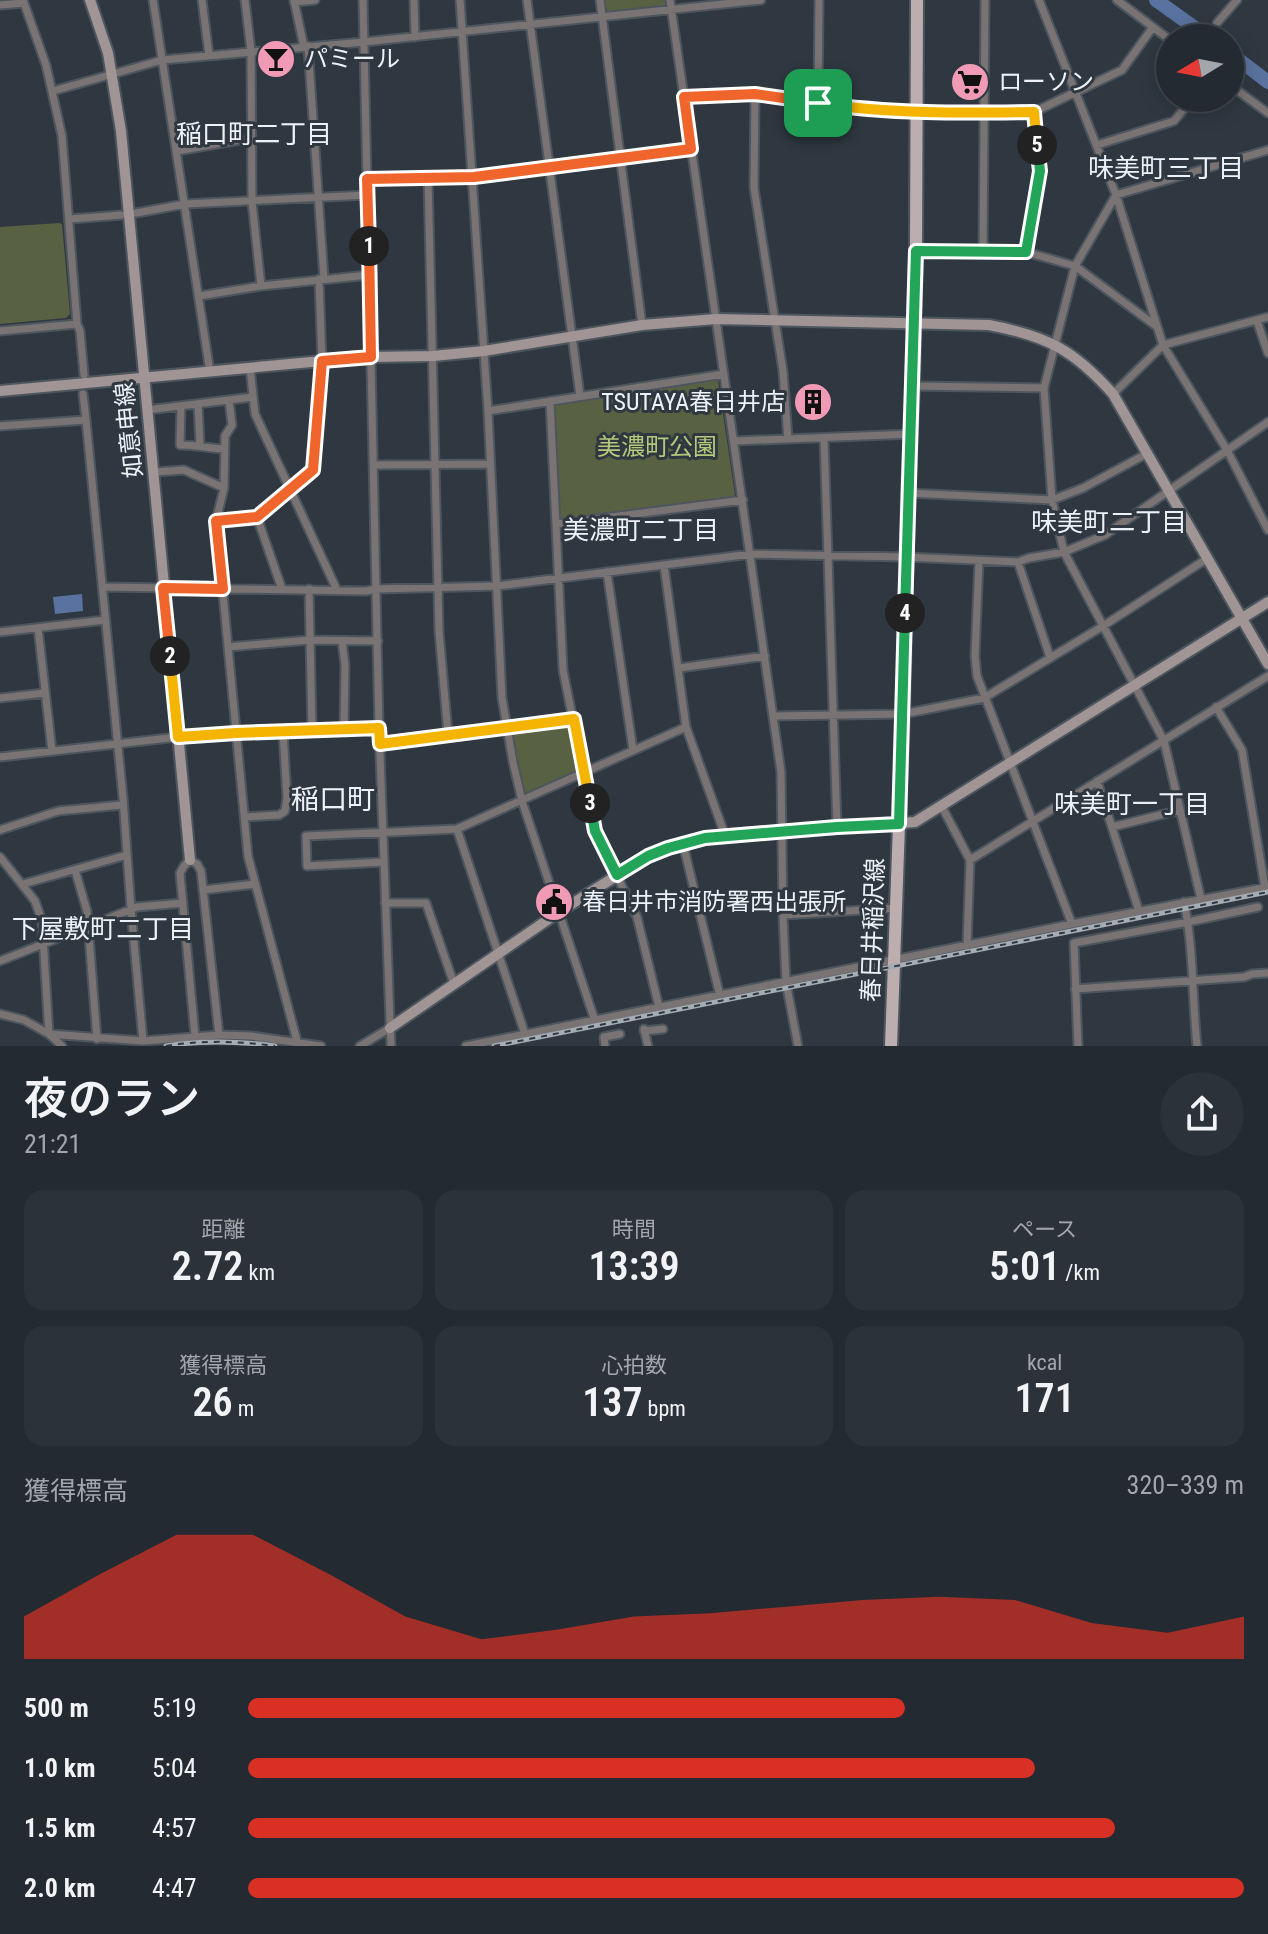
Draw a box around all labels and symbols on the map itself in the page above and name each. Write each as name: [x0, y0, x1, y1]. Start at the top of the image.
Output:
north arrow: [1156, 24, 1244, 112]
bar icon: パミール: [255, 38, 297, 80]
place label: パミール: [304, 45, 400, 73]
supermarket icon: ローソン: [949, 61, 991, 103]
place label: ローソン: [998, 68, 1094, 96]
pin: [784, 69, 852, 137]
district label: 稲口町二丁目: [176, 119, 332, 149]
pin: 5: [1017, 125, 1057, 165]
district label: 味美町三丁目: [1088, 153, 1244, 183]
pin: 1: [349, 226, 389, 266]
street label: 如意申線: [110, 381, 148, 479]
building icon: TSUTAYA春日井店: [792, 381, 834, 423]
place label: TSUTAYA春日井店: [601, 388, 785, 416]
park label: 美濃町公園: [597, 433, 717, 461]
district label: 味美町二丁目: [1031, 507, 1187, 537]
district label: 美濃町二丁目: [563, 515, 719, 545]
pin: 4: [885, 593, 925, 633]
pin: 2: [150, 636, 190, 676]
district label: 稲口町: [291, 783, 375, 816]
pin: 3: [570, 783, 610, 823]
district label: 味美町一丁目: [1054, 789, 1210, 819]
street label: 春日井稲沢線: [856, 858, 890, 1002]
public building icon: 春日井市消防署西出張所: [533, 881, 575, 923]
place label: 春日井市消防署西出張所: [582, 888, 846, 916]
district label: 下屋敷町二丁目: [12, 914, 194, 944]

